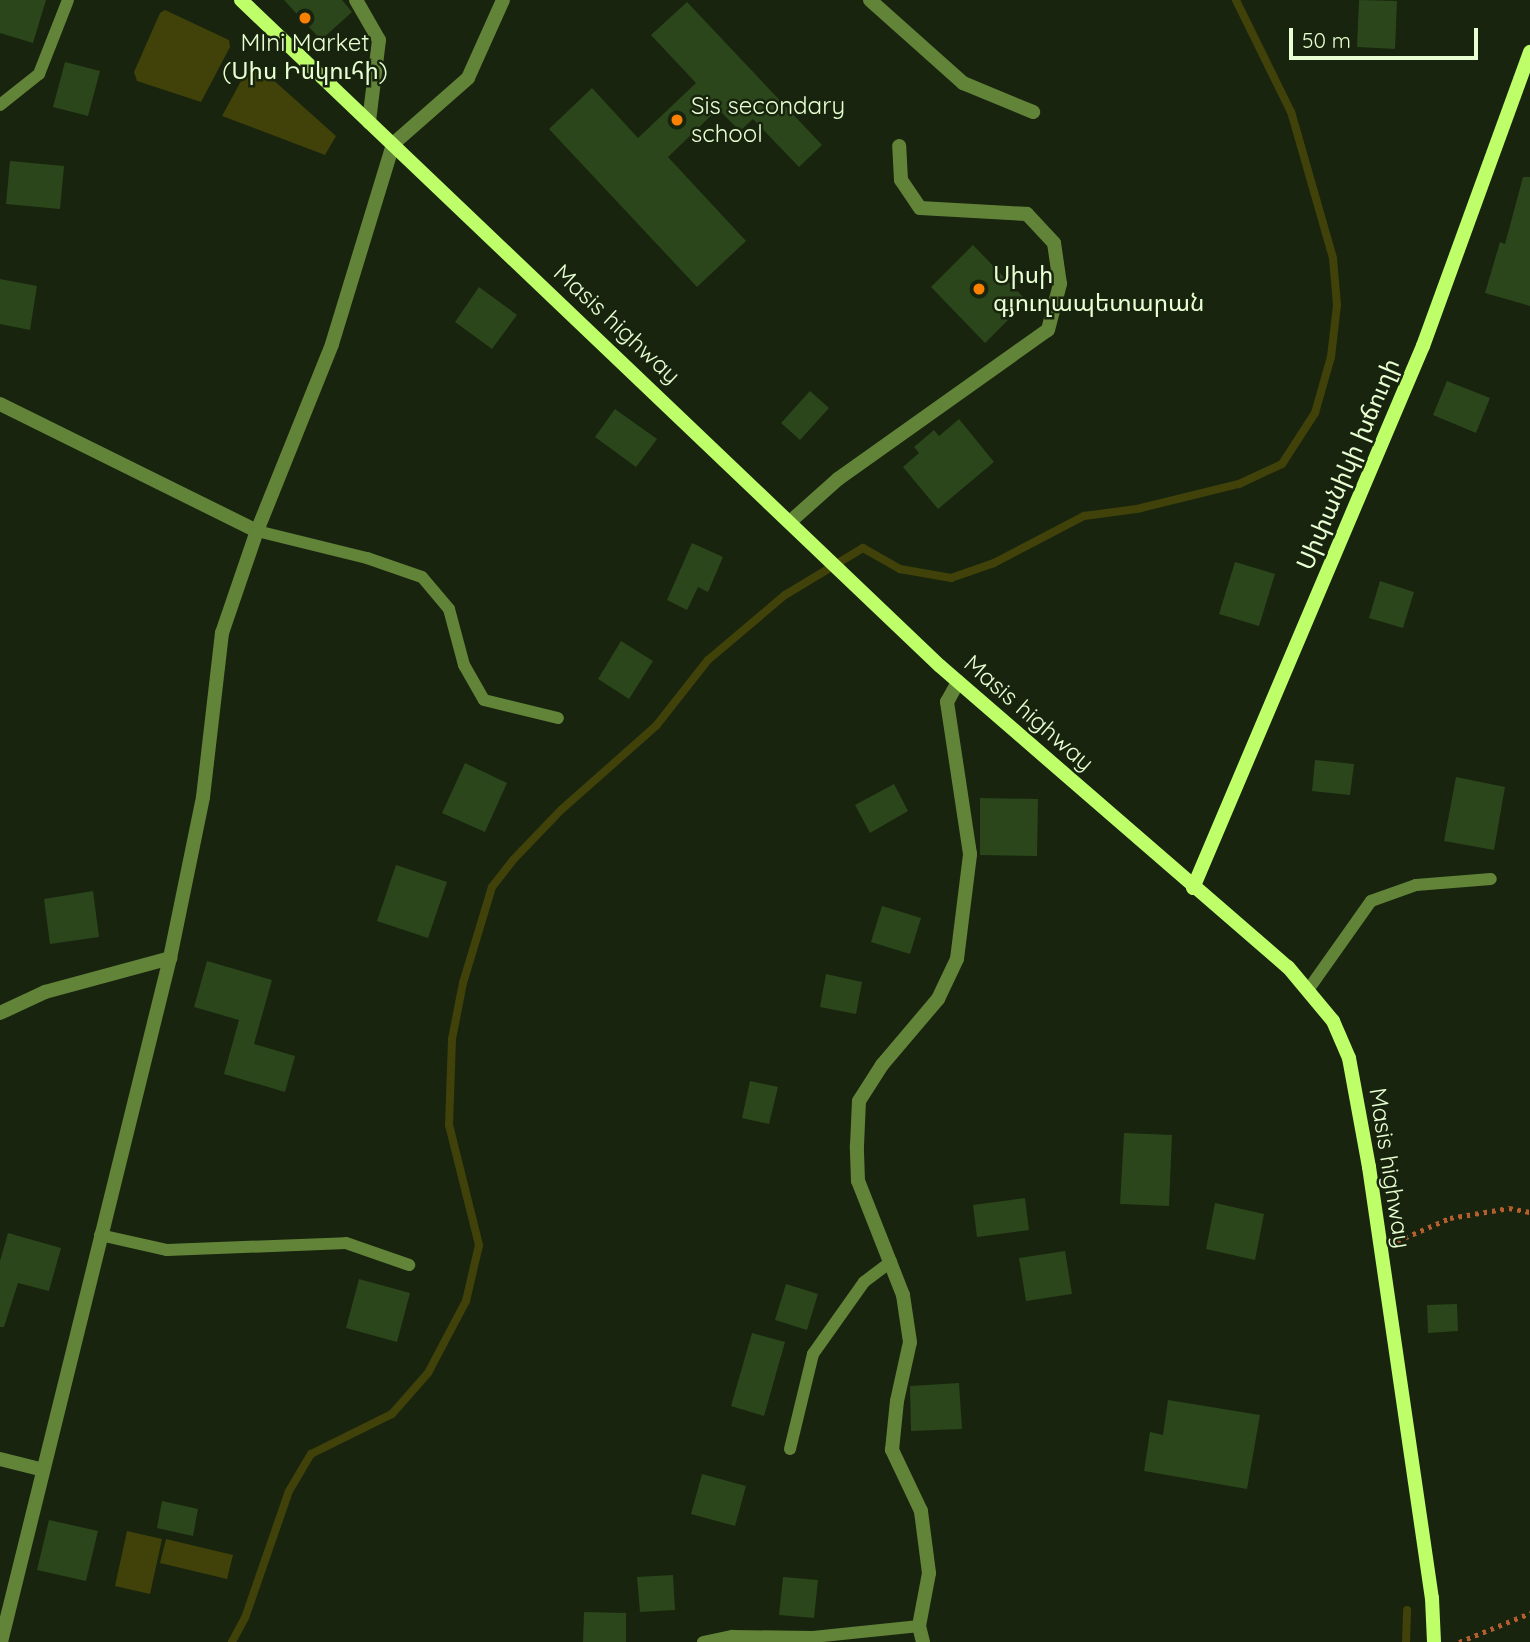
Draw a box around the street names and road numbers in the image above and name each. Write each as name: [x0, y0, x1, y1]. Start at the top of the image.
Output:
street label: Masis highway: [548, 258, 686, 390]
street label: Սիփանիկի խճուղի: [1290, 354, 1406, 574]
street label: Masis highway: [958, 649, 1100, 777]
street label: Masis highway: [1363, 1086, 1417, 1250]

